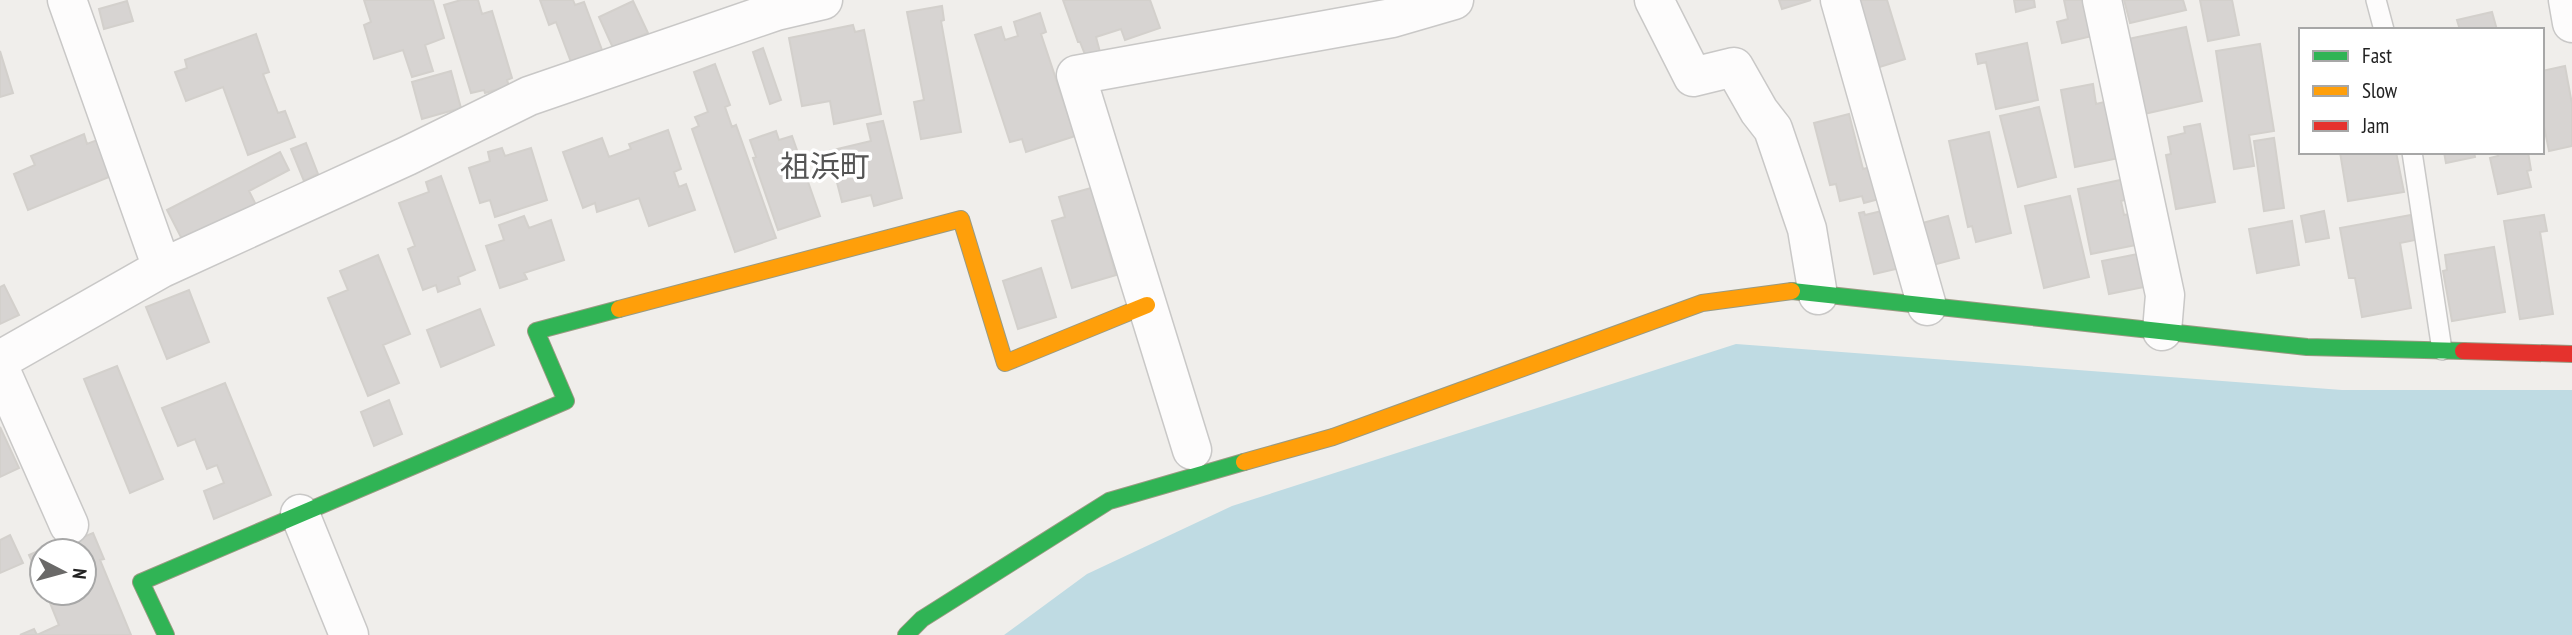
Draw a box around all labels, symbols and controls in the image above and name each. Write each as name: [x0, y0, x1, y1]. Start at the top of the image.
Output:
legend: [2299, 28, 2544, 154]
text: Fast: [2362, 42, 2392, 69]
text: Slow: [2362, 77, 2398, 104]
text: Jam: [2361, 112, 2389, 139]
district label: 祖浜町: [780, 146, 870, 185]
north arrow: [28, 537, 98, 607]
text: N: [67, 567, 92, 580]

